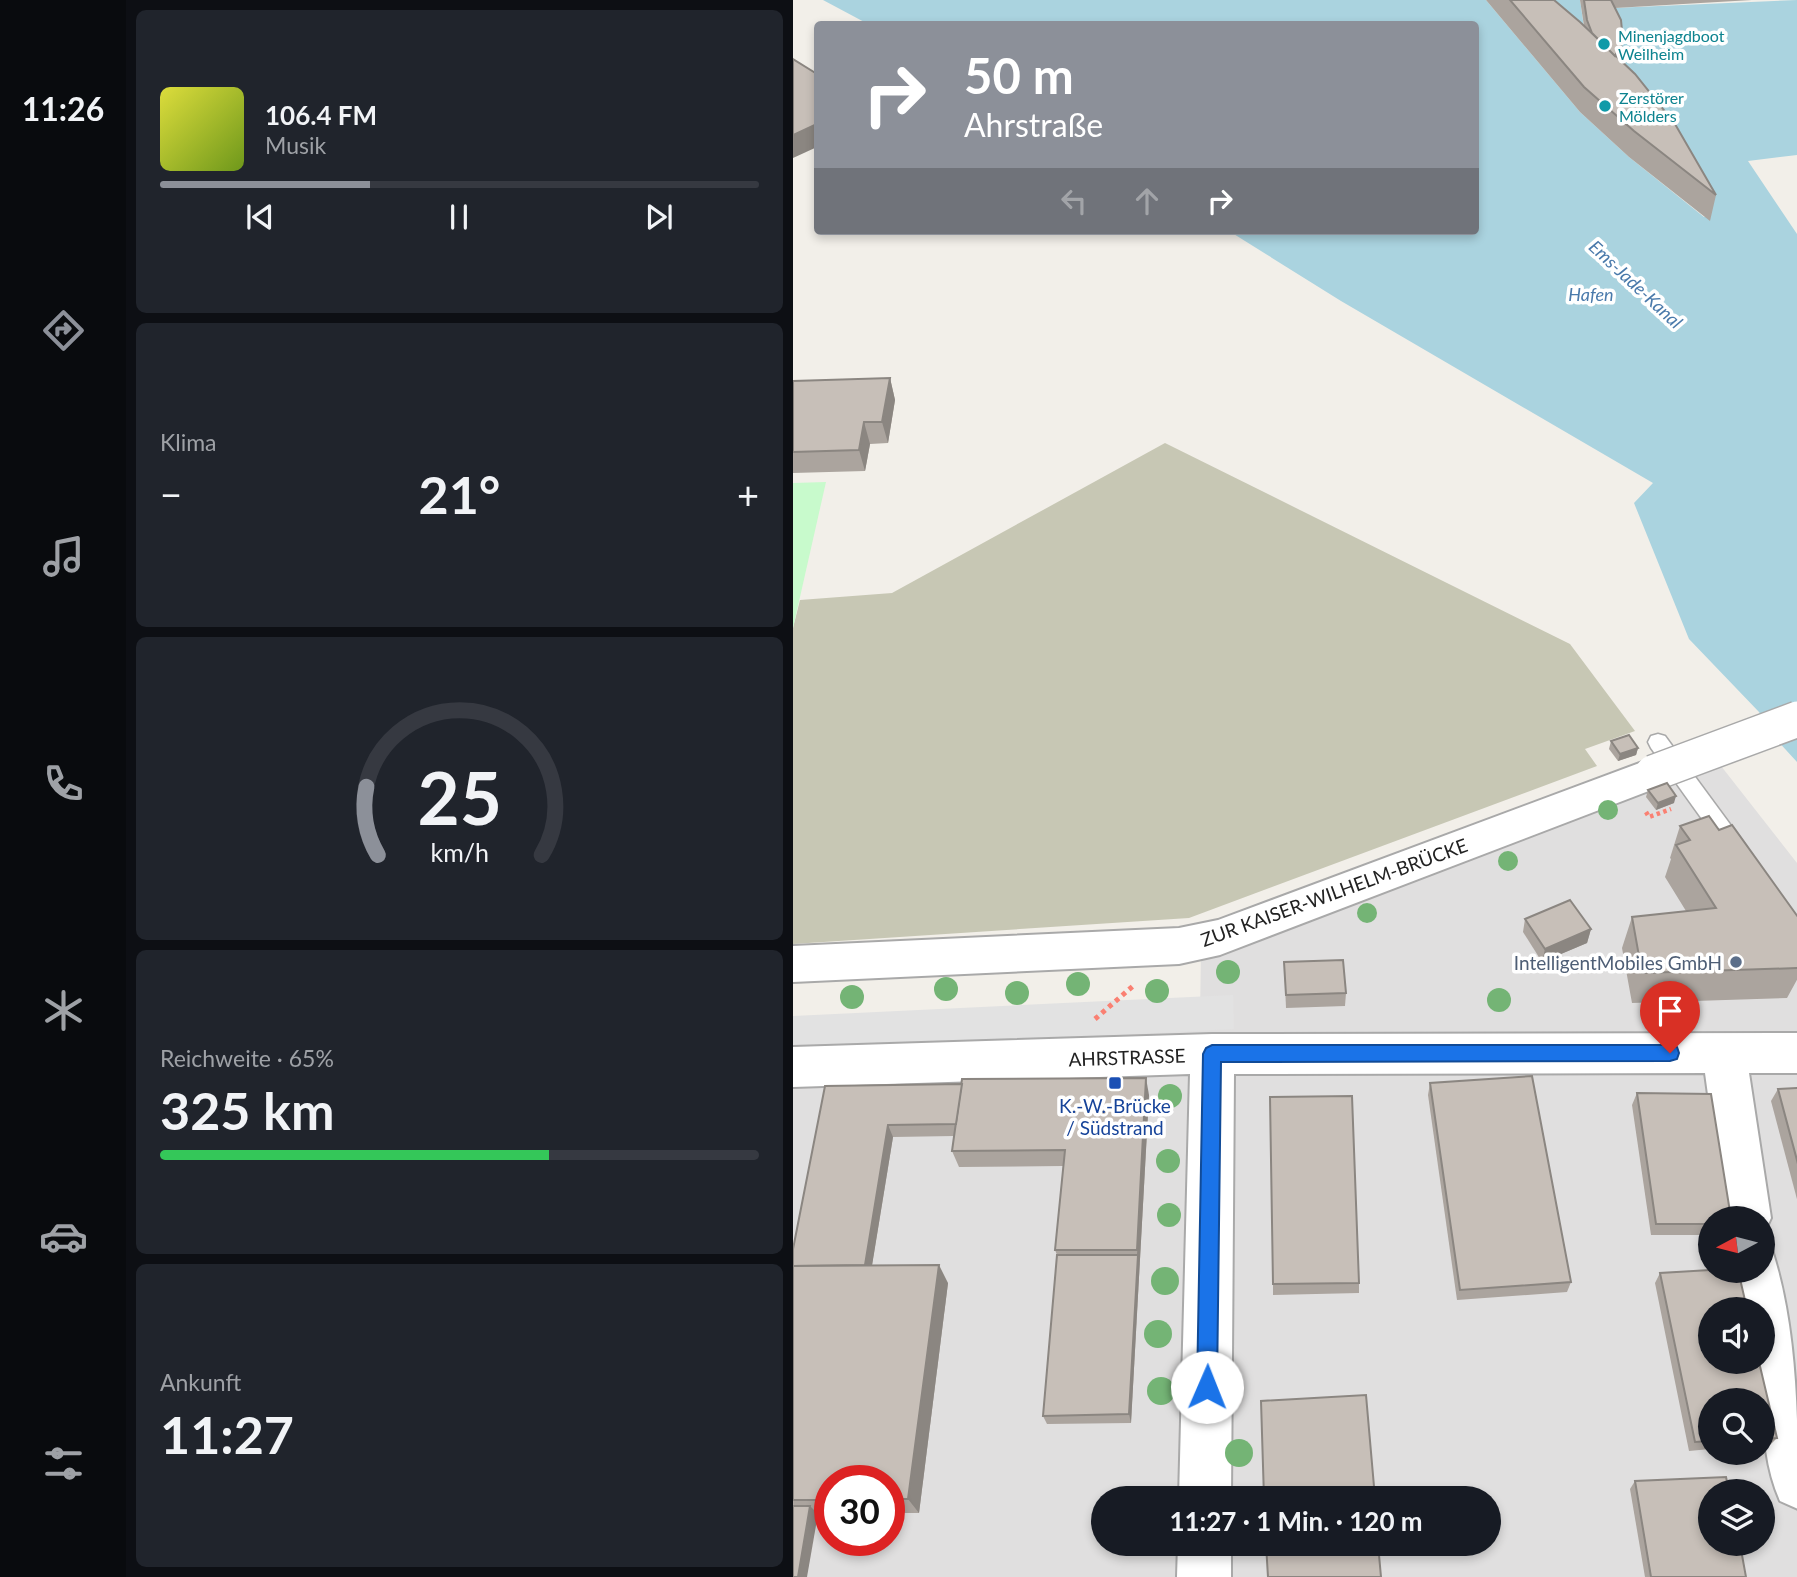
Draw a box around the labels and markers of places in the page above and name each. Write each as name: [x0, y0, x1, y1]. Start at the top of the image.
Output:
place label: Minenjagdboot Weilheim: [1618, 26, 1725, 63]
marker: Minenjagdboot Weilheim: [1596, 36, 1612, 52]
place label: Zerstörer Mölders: [1619, 88, 1684, 125]
marker: Zerstörer Mölders: [1597, 98, 1613, 114]
place label: IntelligentMobiles GmbH: [1514, 951, 1722, 974]
marker: IntelligentMobiles GmbH: [1728, 954, 1744, 970]
pin: [1640, 981, 1700, 1053]
marker: K.-W.-Brücke / Südstrand: [1107, 1075, 1123, 1091]
place label: K.-W.-Brücke / Südstrand: [1059, 1094, 1171, 1139]

